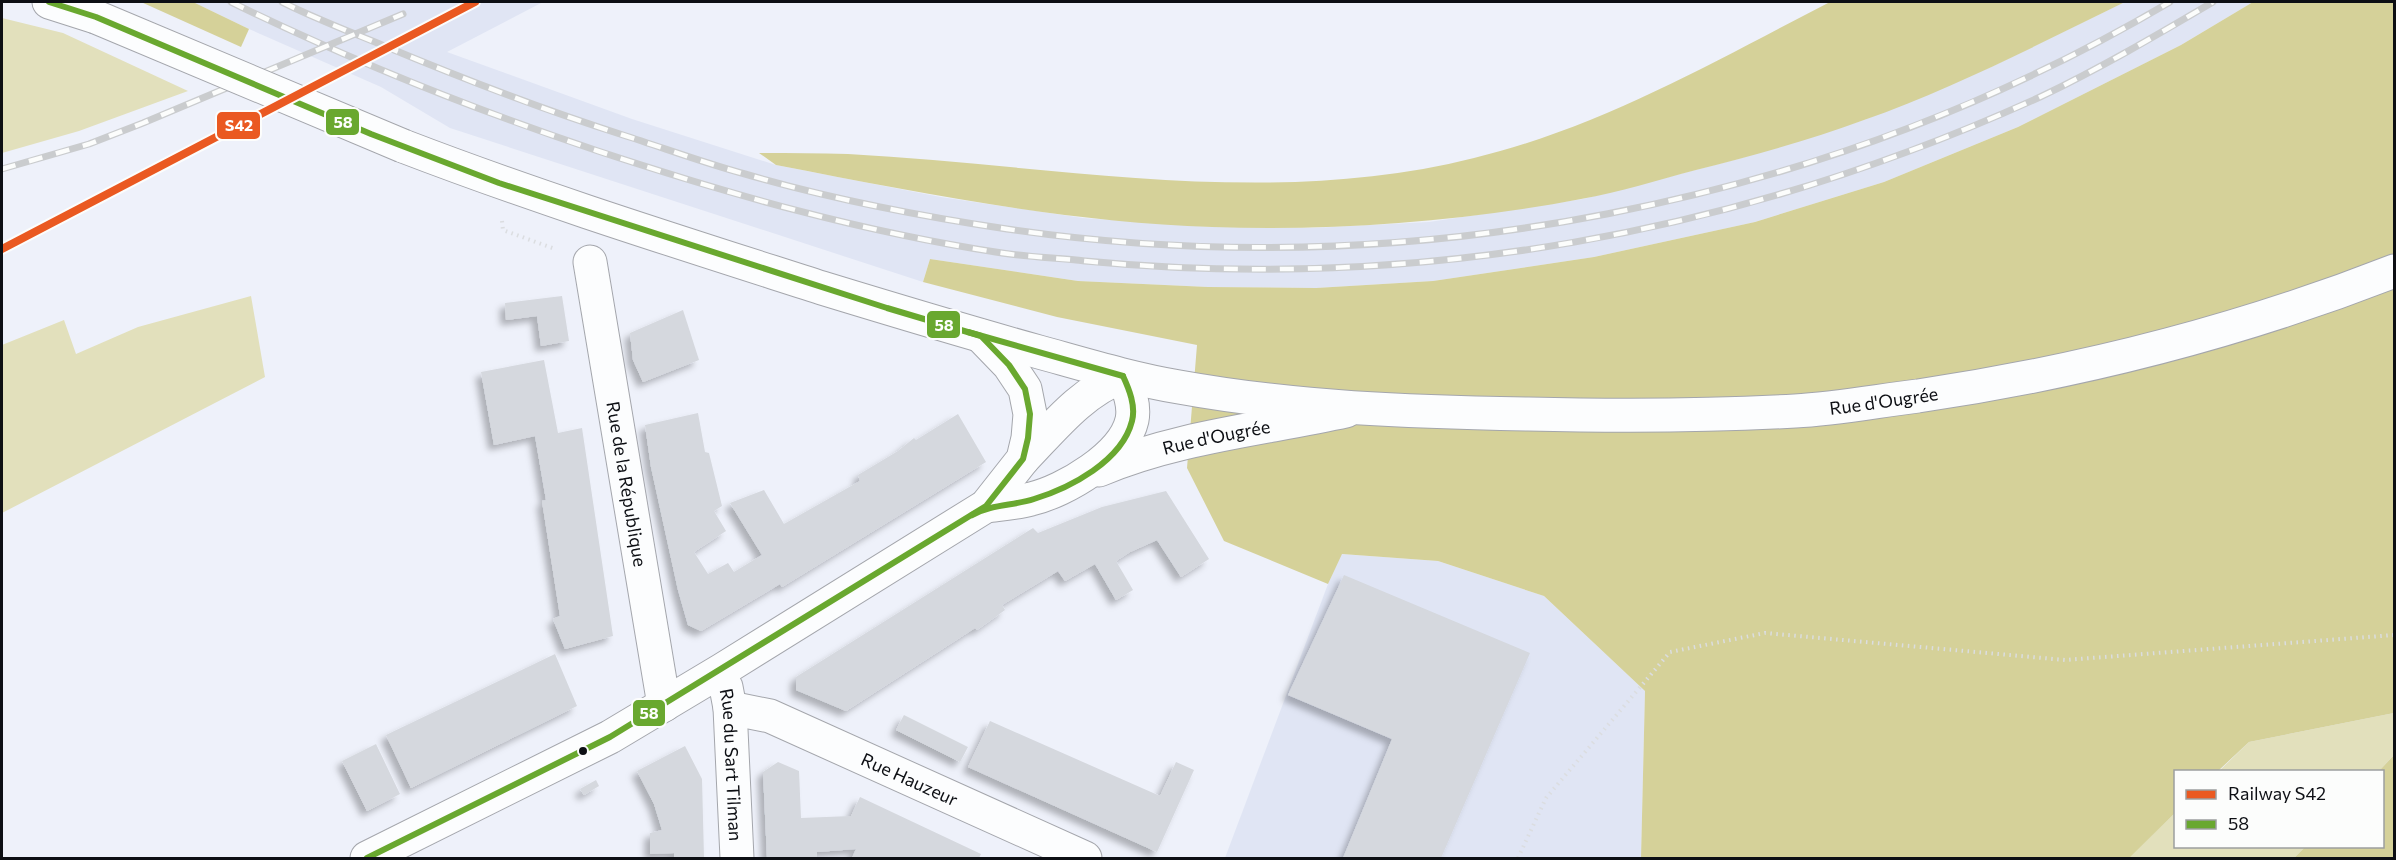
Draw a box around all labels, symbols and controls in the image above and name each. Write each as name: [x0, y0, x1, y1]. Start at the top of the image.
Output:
line badge: 58: [325, 108, 360, 136]
line badge: S42: [216, 111, 261, 140]
text: 58: [333, 112, 353, 131]
text: S42: [225, 115, 253, 134]
line badge: 58: [926, 310, 961, 339]
text: 58: [934, 315, 954, 334]
street label: Rue d'Ougrée: [1828, 382, 1940, 419]
street label: Rue de la République: [602, 400, 652, 568]
street label: Rue d'Ougrée: [1160, 415, 1272, 459]
street label: Rue du Sart Tilman: [715, 686, 747, 842]
line badge: 58: [632, 699, 666, 727]
text: 58: [639, 703, 659, 722]
unlabelled marker: [577, 745, 589, 757]
street label: Rue Hauzeur: [858, 748, 961, 810]
legend: [2174, 770, 2384, 848]
text: Railway S42: [2228, 782, 2326, 804]
text: 58: [2228, 812, 2249, 834]

